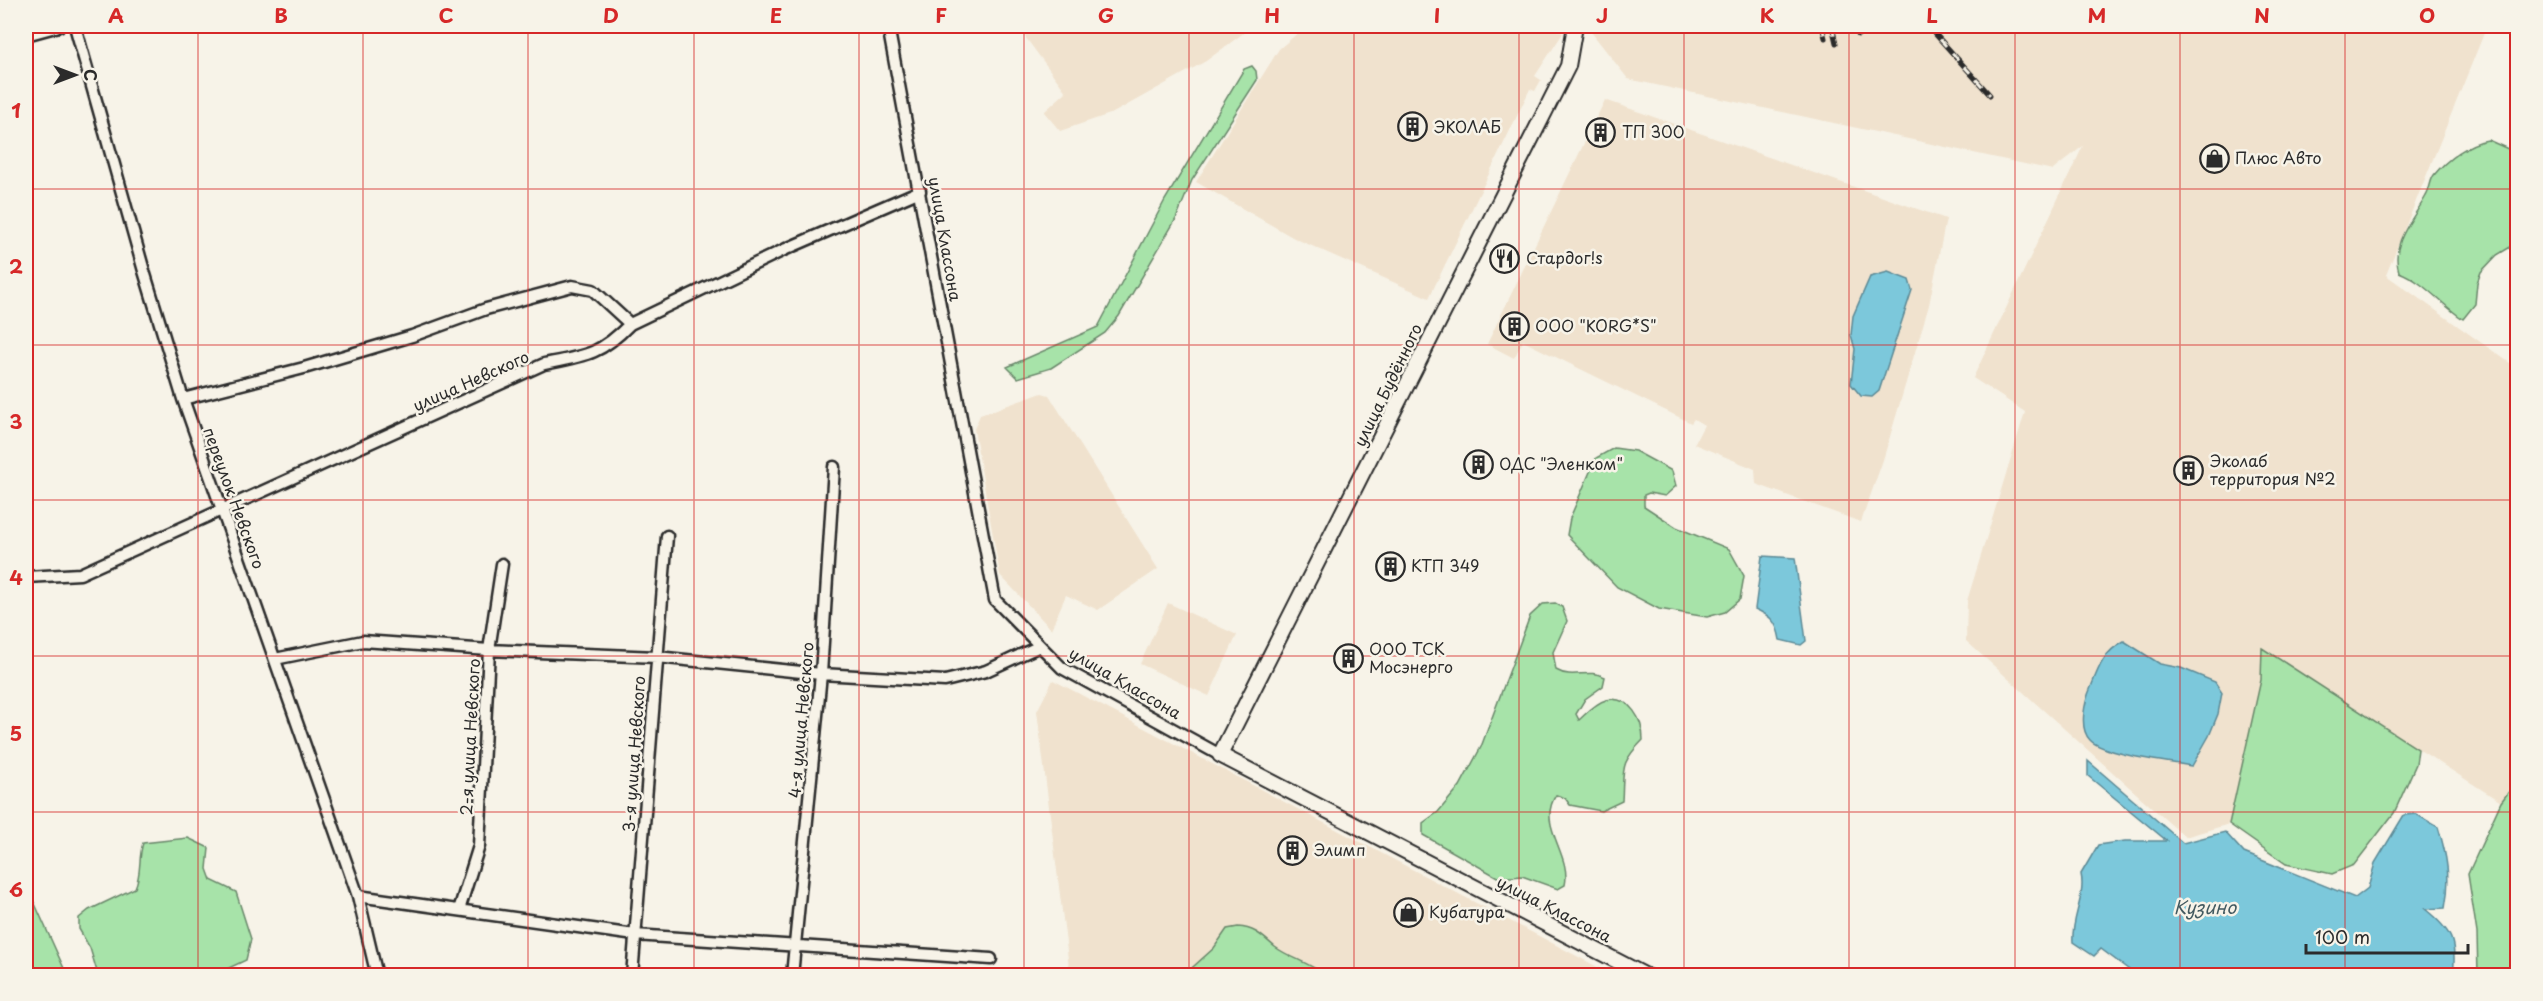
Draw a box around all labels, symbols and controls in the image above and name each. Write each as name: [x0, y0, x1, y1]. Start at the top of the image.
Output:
text: A: [108, 0, 124, 30]
text: B: [274, 0, 288, 30]
text: C: [438, 0, 454, 30]
text: D: [603, 0, 619, 30]
text: E: [770, 0, 782, 30]
text: F: [935, 0, 947, 30]
text: G: [1098, 0, 1114, 30]
text: H: [1264, 0, 1280, 30]
text: I: [1434, 0, 1440, 30]
text: J: [1596, 0, 1608, 30]
text: K: [1760, 0, 1775, 30]
text: L: [1926, 0, 1938, 30]
text: M: [2088, 0, 2106, 30]
text: N: [2254, 0, 2270, 30]
text: O: [2419, 0, 2435, 30]
north arrow: [45, 45, 105, 105]
text: С: [79, 69, 103, 81]
text: 1: [11, 95, 21, 125]
building icon: ЭКОЛАБ: [1397, 111, 1429, 143]
place label: ЭКОЛАБ: [1434, 114, 1501, 138]
building icon: ТП 300: [1585, 116, 1617, 148]
place label: ТП 300: [1622, 119, 1684, 143]
shop icon: Плюс Авто: [2198, 142, 2230, 174]
place label: Плюс Авто: [2235, 145, 2322, 169]
street label: улица Классона: [923, 175, 969, 303]
restaurant icon: Стардог!s: [1489, 242, 1521, 274]
place label: Стардог!s: [1526, 245, 1603, 269]
text: 2: [9, 251, 23, 281]
building icon: ООО "KORG*S": [1498, 310, 1530, 342]
place label: ООО "KORG*S": [1535, 313, 1657, 337]
street label: улица Будённого: [1347, 319, 1427, 450]
street label: улица Невского: [409, 344, 533, 416]
text: 3: [9, 406, 23, 436]
street label: переулок Невского: [198, 423, 272, 572]
building icon: ОДС "Эленком": [1462, 448, 1494, 480]
place label: Эколаб территория №2: [2210, 448, 2336, 490]
place label: ОДС "Эленком": [1499, 451, 1623, 475]
building icon: Эколаб территория №2: [2173, 454, 2205, 486]
building icon: КТП 349: [1374, 550, 1406, 582]
place label: КТП 349: [1411, 553, 1479, 577]
text: 4: [9, 562, 23, 592]
place label: ООО ТСК Мосэнерго: [1369, 636, 1453, 678]
street label: улица Классона: [1065, 640, 1186, 724]
street label: 4-я улица Невского: [781, 641, 819, 799]
building icon: ООО ТСК Мосэнерго: [1332, 642, 1364, 674]
street label: 2-я улица Невского: [453, 658, 485, 816]
street label: 3-я улица Невского: [616, 675, 650, 833]
text: 5: [10, 718, 22, 748]
building icon: Элимп: [1277, 834, 1309, 866]
place label: Элимп: [1314, 837, 1366, 861]
street label: улица Классона: [1493, 869, 1616, 947]
text: 6: [9, 874, 23, 904]
water label: Кузино: [2174, 893, 2237, 920]
shop icon: Кубатура: [1392, 896, 1424, 928]
place label: Кубатура: [1429, 899, 1504, 923]
scale bar: [2306, 917, 2468, 955]
text: 100 m: [2315, 923, 2370, 950]

